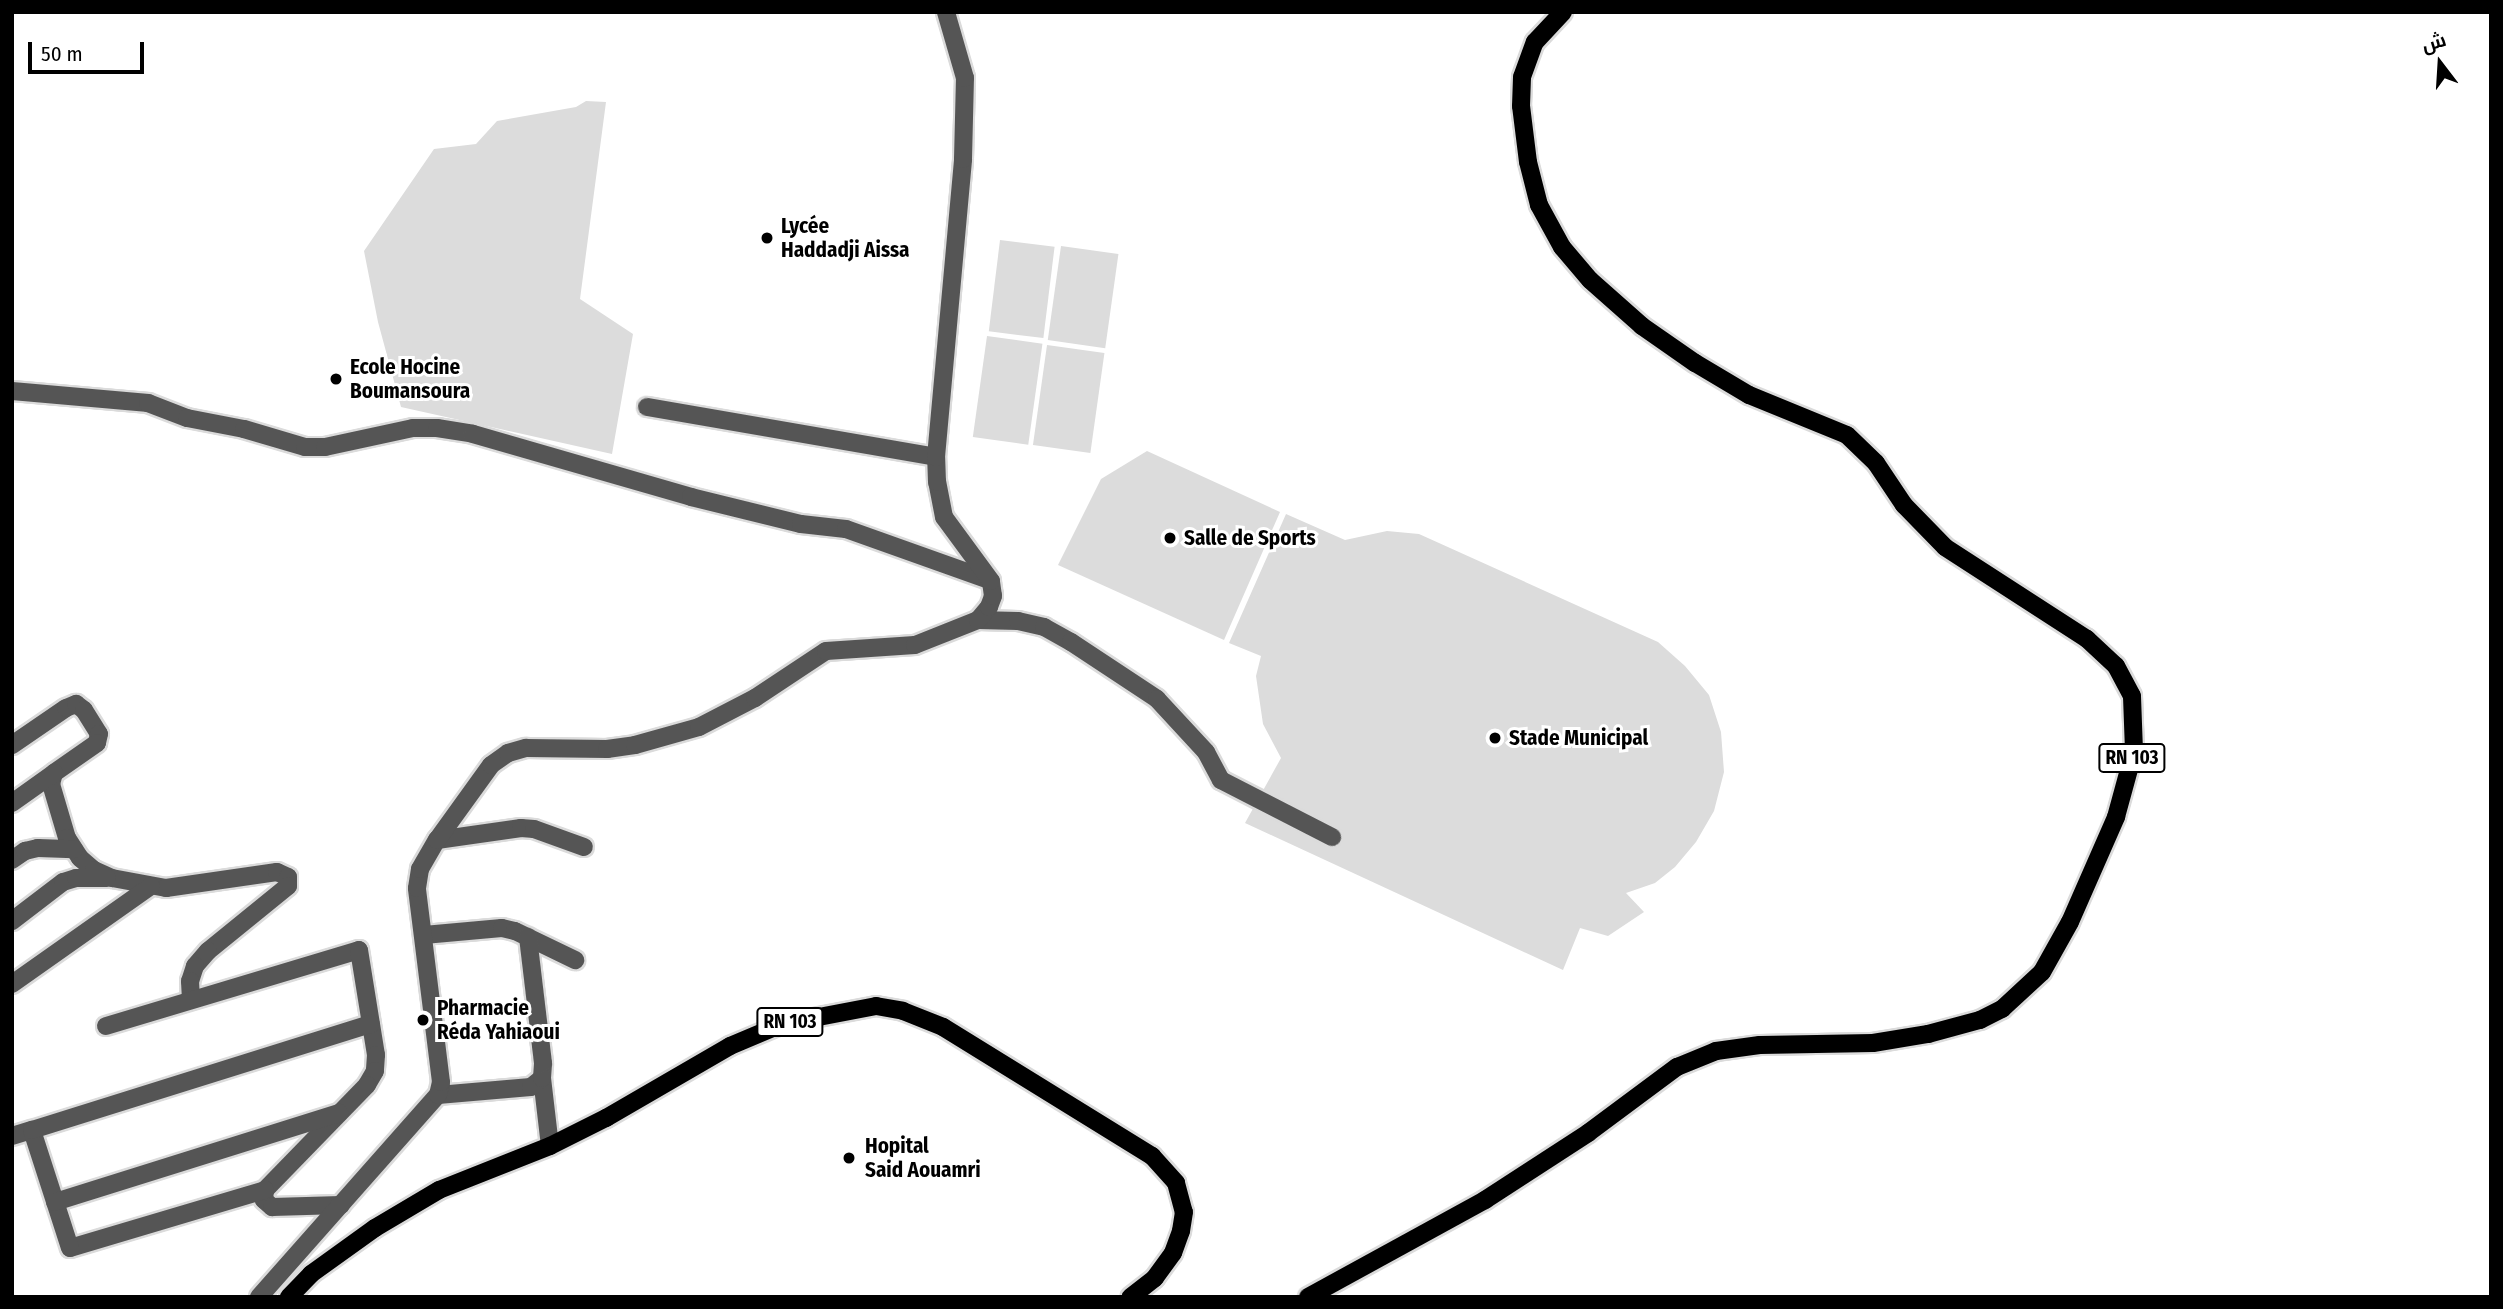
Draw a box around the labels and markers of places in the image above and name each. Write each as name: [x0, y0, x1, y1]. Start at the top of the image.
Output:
place label: Lycée Haddadji Aissa: [781, 213, 910, 263]
marker: Lycée Haddadji Aissa: [759, 230, 775, 246]
place label: Ecole Hocine Boumansoura: [350, 354, 470, 404]
marker: Ecole Hocine Boumansoura: [328, 371, 344, 387]
place label: Salle de Sports: [1184, 525, 1316, 551]
marker: Salle de Sports: [1162, 530, 1178, 546]
place label: Stade Municipal: [1509, 725, 1648, 751]
marker: Stade Municipal: [1487, 730, 1503, 746]
place label: Pharmacie Réda Yahiaoui: [437, 995, 560, 1045]
marker: Pharmacie Réda Yahiaoui: [415, 1012, 431, 1028]
place label: Hopital Said Aouamri: [865, 1133, 981, 1183]
marker: Hopital Said Aouamri: [839, 1148, 859, 1168]

